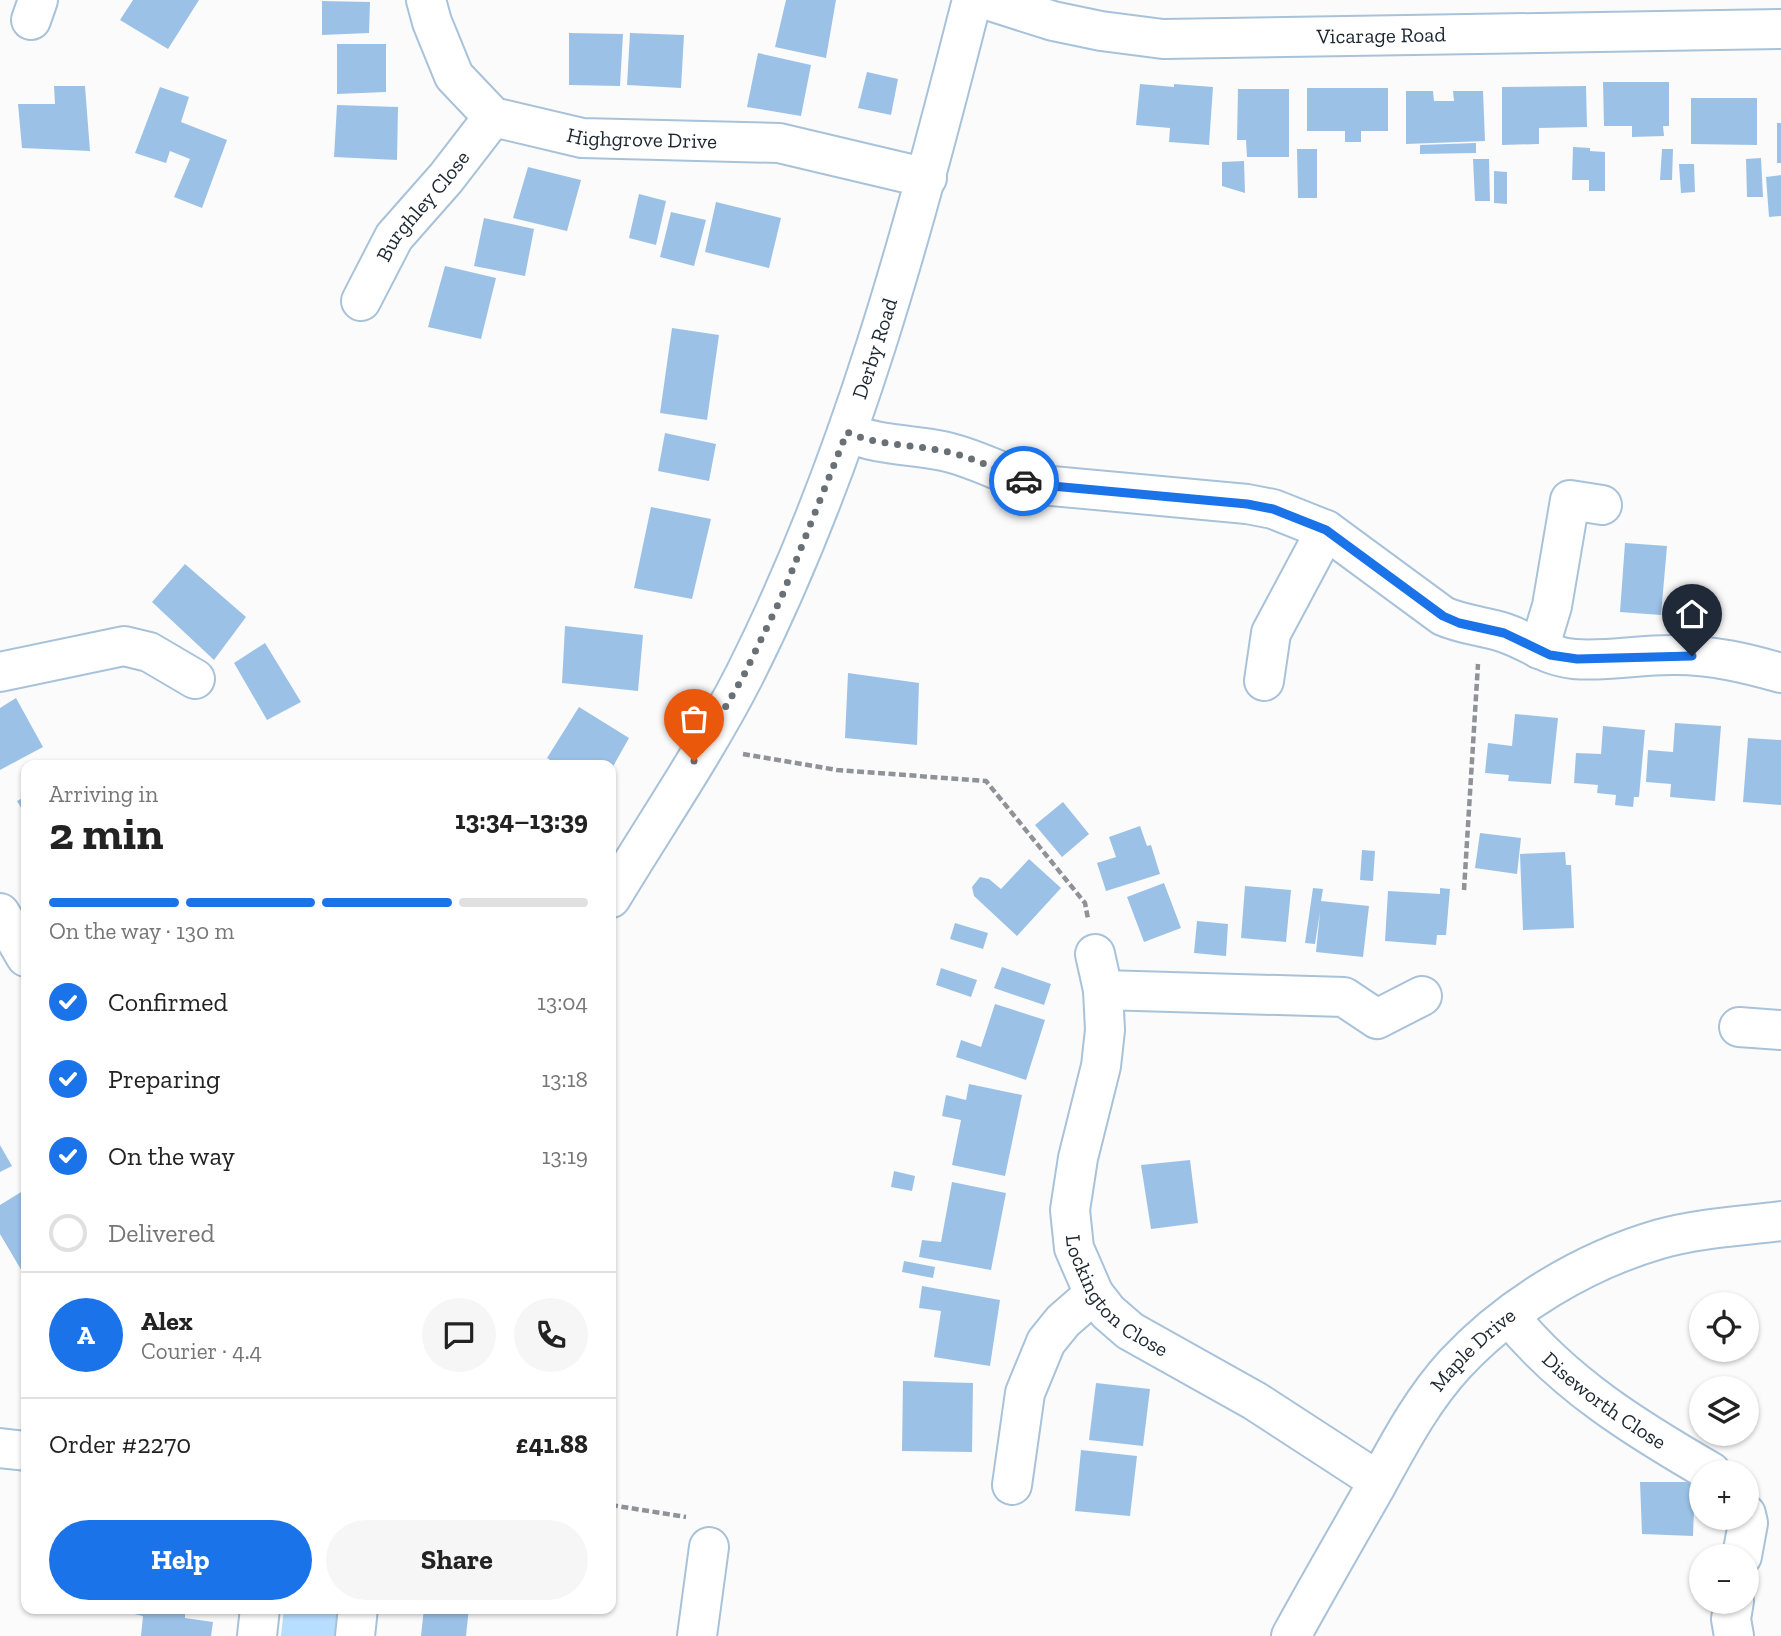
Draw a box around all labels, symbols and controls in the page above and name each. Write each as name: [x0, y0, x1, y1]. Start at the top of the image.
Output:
street label: Vicarage Road: [1315, 21, 1446, 49]
street label: Highgrove Drive: [564, 122, 717, 153]
street label: Burghley Close: [371, 145, 475, 265]
street label: Derby Road: [846, 294, 902, 402]
courier: [989, 446, 1059, 516]
icon: car: [1005, 462, 1043, 500]
pin: [1662, 584, 1722, 656]
icon: home: [1673, 595, 1711, 633]
pin: [664, 689, 724, 761]
icon: bag: [675, 700, 713, 738]
text: Arriving in: [49, 780, 158, 808]
text: 13:34–13:39: [455, 804, 588, 836]
text: 2 min: [49, 806, 164, 861]
text: On the way · 130 m: [49, 917, 234, 945]
icon: check: [49, 983, 87, 1021]
text: Confirmed: [108, 986, 228, 1018]
text: 13:04: [537, 988, 588, 1016]
icon: check: [49, 1060, 87, 1098]
text: Preparing: [108, 1063, 220, 1095]
text: 13:18: [542, 1065, 588, 1093]
icon: check: [49, 1137, 87, 1175]
text: On the way: [108, 1140, 235, 1172]
text: 13:19: [542, 1142, 588, 1170]
text: Delivered: [108, 1217, 215, 1249]
street label: Lockington Close: [1061, 1234, 1173, 1362]
map controls: [1689, 1292, 1759, 1614]
button: locate: [1689, 1292, 1759, 1362]
button: chat: [422, 1298, 496, 1372]
button: phone: [514, 1298, 588, 1372]
street label: Maple Drive: [1424, 1302, 1520, 1396]
text: Alex: [141, 1305, 193, 1337]
text: A: [77, 1319, 95, 1351]
text: Courier · 4.4: [141, 1337, 262, 1365]
street label: Diseworth Close: [1537, 1346, 1671, 1454]
button: layers: [1689, 1376, 1759, 1446]
text: Order #2270: [49, 1428, 191, 1460]
text: £41.88: [516, 1428, 588, 1460]
button: +: [1689, 1460, 1759, 1530]
button: Help: [49, 1520, 312, 1600]
button: Share: [326, 1520, 588, 1600]
button: −: [1689, 1544, 1759, 1614]

